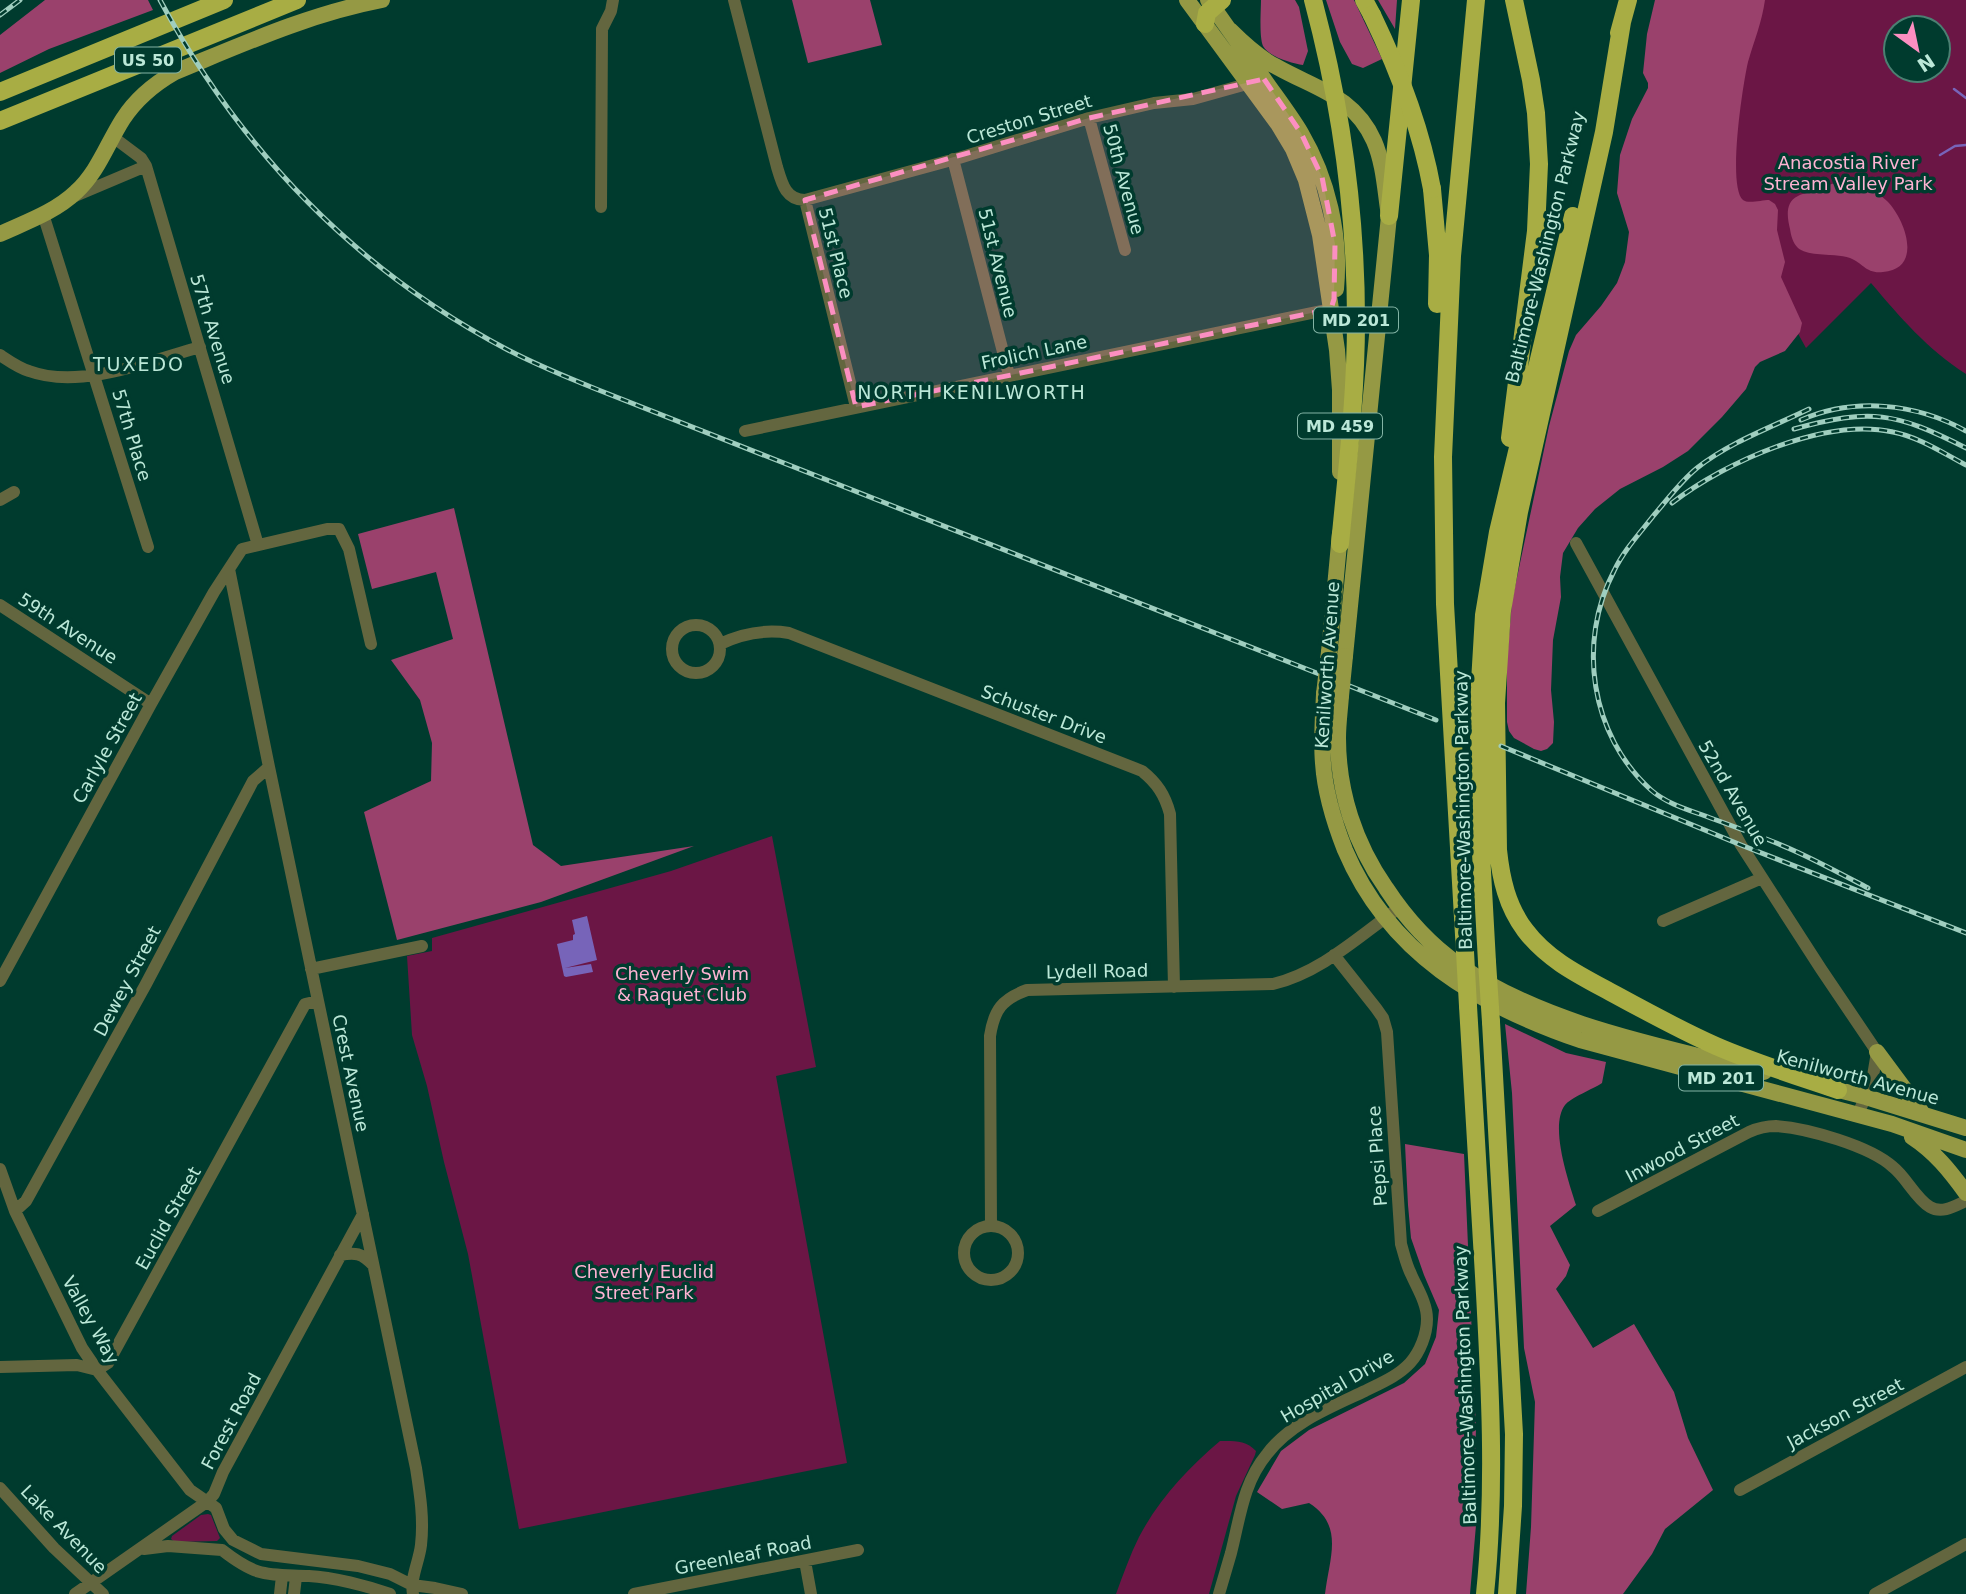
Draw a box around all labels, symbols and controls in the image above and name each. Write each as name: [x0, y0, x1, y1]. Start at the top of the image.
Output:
north arrow: [1882, 14, 1952, 84]
road number: US 50: [115, 48, 181, 72]
text: N: [1914, 50, 1939, 77]
street label: Creston Street: [964, 90, 1094, 148]
street label: Baltimore-Washington Parkway: [1501, 108, 1589, 385]
street label: 50th Avenue: [1099, 121, 1149, 237]
park label: Anacostia River Stream Valley Park: [1763, 152, 1933, 194]
street label: 51st Place: [815, 205, 857, 301]
street label: 51st Avenue: [974, 206, 1022, 320]
street label: 57th Avenue: [186, 271, 240, 387]
road number: MD 201: [1314, 308, 1398, 332]
street label: Frolich Lane: [979, 331, 1089, 373]
district label: TUXEDO: [92, 353, 185, 375]
district label: NORTH KENILWORTH: [857, 381, 1087, 403]
street label: 57th Place: [108, 387, 156, 483]
road number: MD 459: [1298, 414, 1382, 438]
street label: Kenilworth Avenue: [1311, 581, 1343, 749]
street label: 59th Avenue: [14, 588, 122, 668]
street label: Baltimore-Washington Parkway: [1450, 670, 1476, 950]
street label: Schuster Drive: [978, 680, 1110, 748]
street label: Carlyle Street: [68, 689, 146, 807]
street label: 52nd Avenue: [1694, 737, 1772, 849]
street label: Dewey Street: [89, 922, 165, 1040]
street label: Lydell Road: [1046, 960, 1148, 982]
park label: Cheverly Swim & Raquet Club: [615, 963, 749, 1005]
street label: Crest Avenue: [328, 1012, 374, 1134]
street label: Kenilworth Avenue: [1774, 1045, 1942, 1109]
road number: MD 201: [1679, 1066, 1763, 1090]
street label: Pepsi Place: [1363, 1105, 1391, 1207]
street label: Inwood Street: [1622, 1109, 1742, 1187]
street label: Euclid Street: [131, 1163, 205, 1273]
street label: Baltimore-Washington Parkway: [1450, 1245, 1480, 1525]
park label: Cheverly Euclid Street Park: [574, 1261, 714, 1303]
street label: Valley Way: [58, 1272, 124, 1368]
street label: Hospital Drive: [1277, 1345, 1397, 1427]
street label: Forest Road: [197, 1369, 265, 1473]
street label: Jackson Street: [1782, 1373, 1907, 1453]
street label: Lake Avenue: [17, 1481, 111, 1577]
street label: Greenleaf Road: [673, 1531, 813, 1579]

